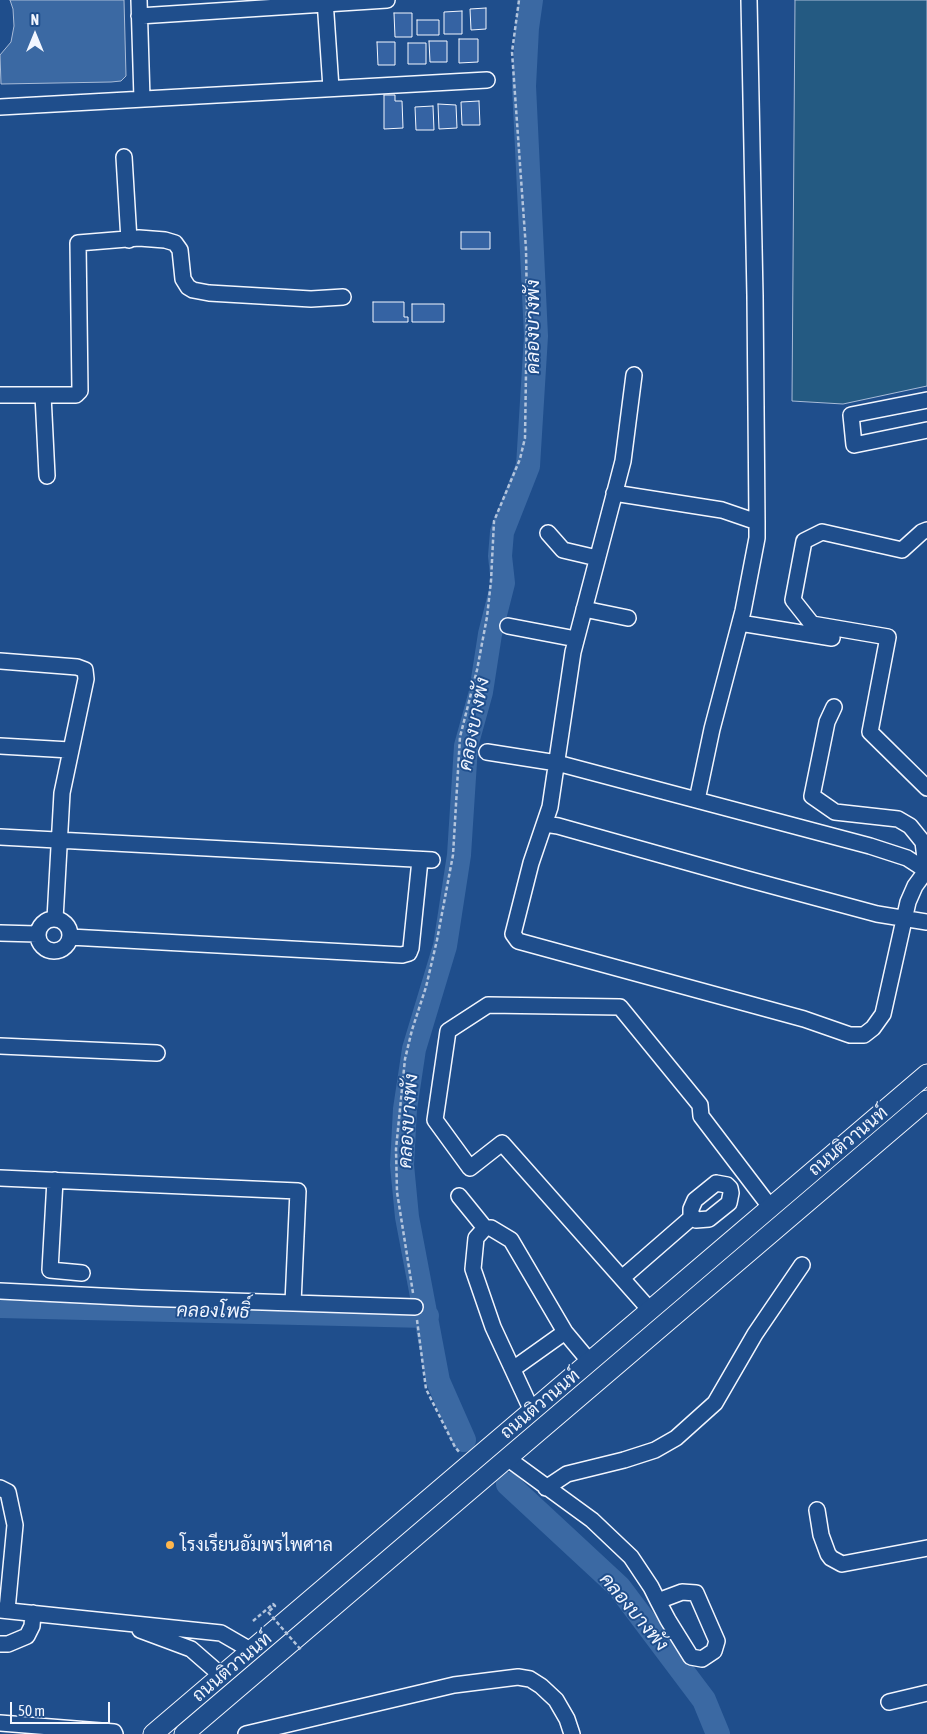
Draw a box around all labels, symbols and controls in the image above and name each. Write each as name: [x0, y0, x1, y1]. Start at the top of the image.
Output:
north arrow: [10, 10, 60, 60]
text: N: [31, 12, 39, 28]
water label: คลองบางพัง: [522, 280, 544, 374]
water label: คลองบางพัง: [454, 675, 494, 773]
water label: คลองบางพัง: [393, 1073, 423, 1169]
street label: ถนนติวานนท์: [804, 1102, 892, 1180]
water label: คลองโพธิ์: [176, 1299, 250, 1323]
street label: ถนนติวานนท์: [496, 1365, 584, 1443]
place label: โรงเรียนอัมพรไพศาล: [180, 1534, 333, 1556]
marker: โรงเรียนอัมพรไพศาล: [164, 1539, 176, 1551]
water label: คลองบางพัง: [595, 1568, 673, 1656]
street label: ถนนติวานนท์: [188, 1628, 276, 1706]
scale bar: [12, 1692, 112, 1724]
text: 50 m: [18, 1702, 45, 1719]

